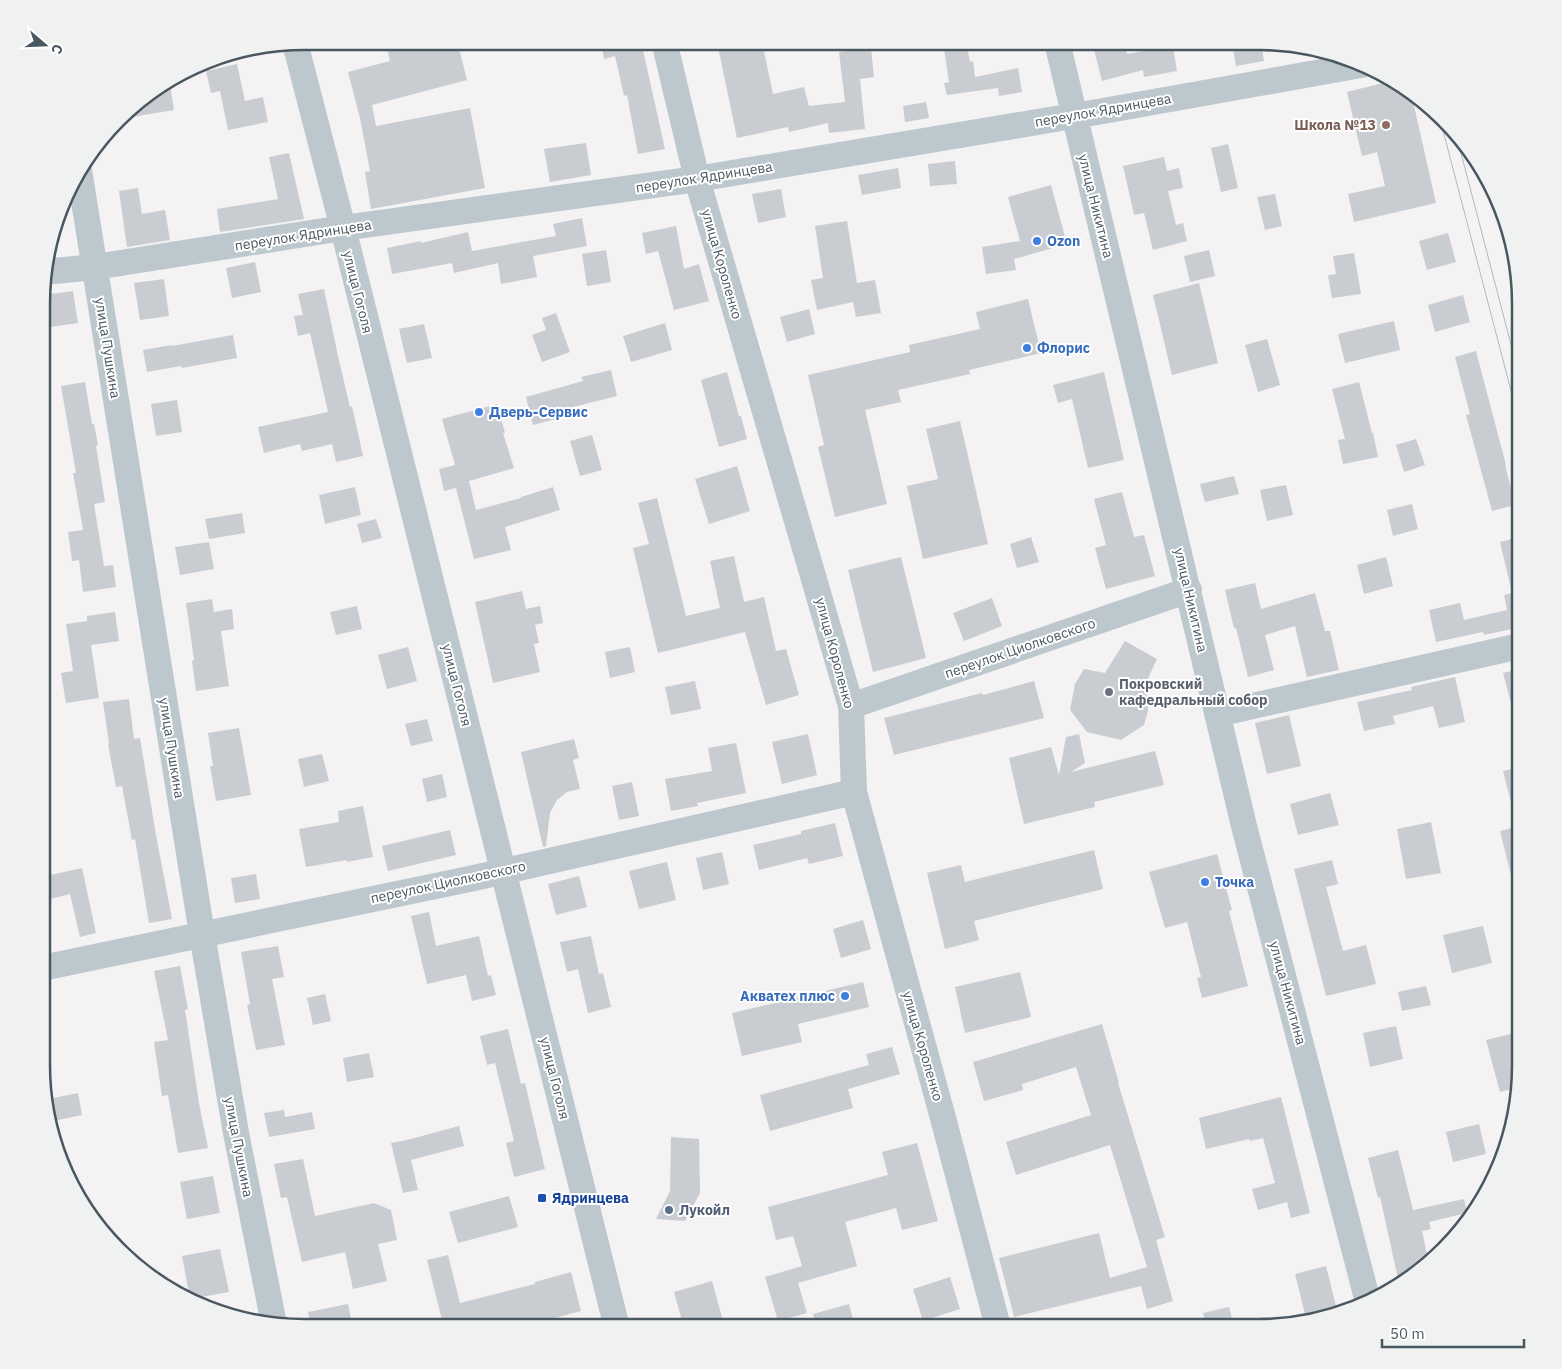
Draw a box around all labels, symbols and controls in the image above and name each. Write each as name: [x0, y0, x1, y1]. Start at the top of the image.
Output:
north arrow: [20, 20, 70, 70]
text: С: [47, 42, 67, 56]
street label: переулок Ядринцева: [1033, 89, 1173, 131]
place label: Школа №13: [1294, 116, 1376, 134]
marker: Школа №13: [1380, 119, 1392, 131]
street label: улица Никитина: [1074, 152, 1118, 260]
street label: переулок Ядринцева: [634, 157, 774, 197]
street label: улица Короленко: [698, 207, 746, 321]
street label: переулок Ядринцева: [233, 215, 373, 255]
place label: Ozon: [1047, 232, 1080, 250]
marker: Ozon: [1031, 235, 1043, 247]
street label: улица Гоголя: [339, 249, 377, 335]
street label: улица Пушкина: [91, 296, 125, 400]
place label: Флорис: [1037, 339, 1090, 357]
marker: Флорис: [1021, 342, 1033, 354]
place label: Дверь-Сервис: [489, 403, 588, 421]
marker: Дверь-Сервис: [473, 406, 485, 418]
street label: улица Никитина: [1170, 546, 1212, 655]
street label: улица Короленко: [812, 596, 858, 710]
street label: переулок Циолковского: [942, 614, 1098, 682]
street label: улица Гоголя: [438, 642, 476, 728]
place label: Покровский кафедральный собор: [1119, 675, 1268, 709]
marker: Покровский кафедральный собор: [1103, 686, 1115, 698]
street label: улица Пушкина: [155, 696, 189, 800]
street label: переулок Циолковского: [369, 857, 527, 907]
place label: Точка: [1215, 873, 1254, 891]
marker: Точка: [1199, 876, 1211, 888]
street label: улица Никитина: [1265, 939, 1311, 1047]
place label: Акватех плюс: [740, 987, 835, 1005]
street label: улица Короленко: [899, 989, 947, 1103]
marker: Акватех плюс: [839, 990, 851, 1002]
street label: улица Гоголя: [536, 1035, 574, 1121]
street label: улица Пушкина: [220, 1095, 258, 1199]
place label: Ядринцева: [552, 1189, 629, 1207]
marker: Ядринцева: [536, 1192, 548, 1204]
place label: Лукойл: [679, 1201, 730, 1219]
marker: Лукойл: [663, 1204, 675, 1216]
scale bar: [1382, 1316, 1524, 1348]
text: 50 m: [1390, 1324, 1425, 1343]

